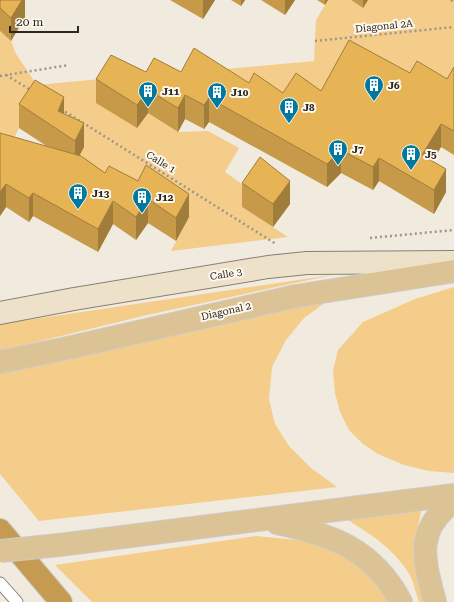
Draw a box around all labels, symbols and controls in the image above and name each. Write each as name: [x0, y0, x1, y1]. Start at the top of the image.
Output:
scale bar: [10, 8, 78, 34]
text: 20 m: [16, 15, 43, 29]
street label: Diagonal 2A: [355, 17, 413, 35]
building icon: J6: [363, 74, 385, 102]
building icon: J11: [137, 80, 159, 108]
place label: J6: [388, 80, 400, 91]
building icon: J10: [206, 81, 228, 109]
place label: J11: [162, 86, 180, 97]
place label: J10: [231, 87, 249, 98]
building icon: J8: [278, 96, 300, 124]
place label: J8: [303, 102, 315, 113]
building icon: J7: [327, 138, 349, 166]
building icon: J5: [400, 143, 422, 171]
place label: J7: [352, 144, 364, 155]
street label: Calle 1: [144, 149, 178, 175]
place label: J5: [425, 149, 437, 160]
building icon: J13: [67, 182, 89, 210]
building icon: J12: [131, 186, 153, 214]
place label: J13: [92, 188, 110, 199]
place label: J12: [156, 192, 174, 203]
street label: Calle 3: [209, 266, 243, 282]
street label: Diagonal 2: [200, 300, 252, 322]

